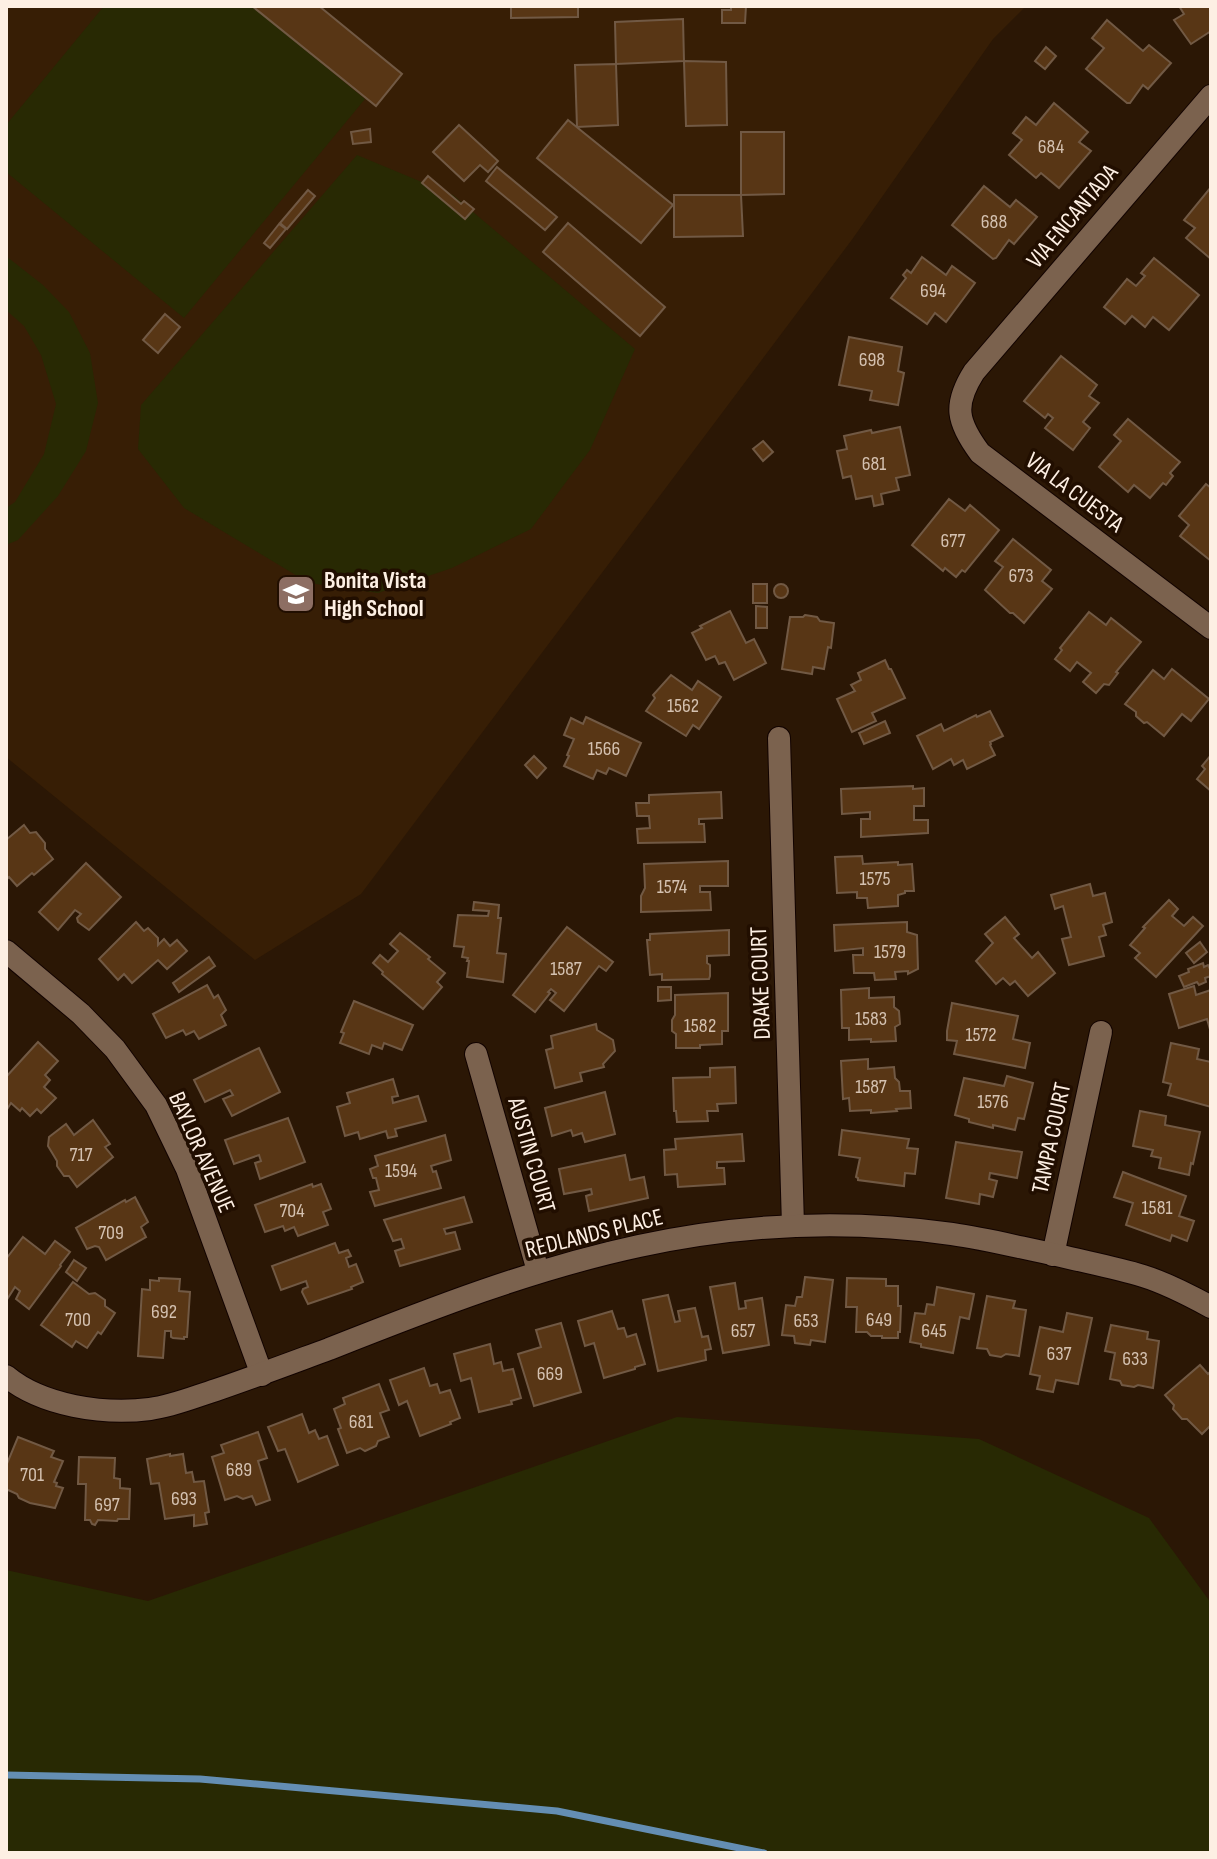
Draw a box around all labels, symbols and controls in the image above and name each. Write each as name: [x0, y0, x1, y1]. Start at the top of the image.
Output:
house number: 684: [1038, 135, 1064, 159]
street label: VIA ENCANTADA: [1021, 158, 1125, 274]
house number: 688: [981, 210, 1007, 234]
house number: 694: [920, 279, 946, 303]
house number: 698: [859, 348, 885, 372]
street label: VIA LA CUESTA: [1020, 446, 1130, 539]
house number: 681: [862, 452, 886, 476]
house number: 677: [941, 529, 965, 553]
house number: 673: [1008, 564, 1034, 588]
place label: Bonita Vista High School: [324, 566, 426, 623]
school or university icon: Bonita Vista High School: [275, 573, 317, 615]
house number: 1562: [667, 694, 699, 718]
house number: 1566: [588, 737, 620, 761]
house number: 1575: [860, 867, 890, 891]
house number: 1574: [657, 875, 687, 899]
street label: DRAKE COURT: [744, 926, 777, 1040]
house number: 1579: [874, 940, 906, 964]
house number: 1587: [550, 957, 582, 981]
house number: 1583: [855, 1007, 887, 1031]
house number: 1582: [684, 1014, 716, 1038]
house number: 1572: [965, 1023, 997, 1047]
house number: 1587: [855, 1075, 887, 1099]
street label: TAMPA COURT: [1026, 1080, 1077, 1196]
street label: BAYLOR AVENUE: [162, 1087, 241, 1217]
house number: 1576: [977, 1090, 1009, 1114]
street label: AUSTIN COURT: [501, 1093, 562, 1216]
house number: 717: [69, 1143, 93, 1167]
house number: 1594: [385, 1159, 417, 1183]
house number: 1581: [1142, 1196, 1172, 1220]
house number: 704: [279, 1199, 305, 1223]
street label: REDLANDS PLACE: [522, 1202, 666, 1265]
house number: 709: [98, 1221, 124, 1245]
house number: 692: [151, 1300, 177, 1324]
house number: 700: [65, 1308, 91, 1332]
house number: 649: [866, 1308, 892, 1332]
house number: 653: [793, 1309, 819, 1333]
house number: 657: [731, 1319, 755, 1343]
house number: 645: [921, 1319, 947, 1343]
house number: 637: [1046, 1342, 1072, 1366]
house number: 633: [1122, 1347, 1148, 1371]
house number: 669: [537, 1362, 563, 1386]
house number: 681: [349, 1410, 373, 1434]
house number: 689: [226, 1458, 252, 1482]
house number: 701: [20, 1463, 44, 1487]
house number: 693: [171, 1487, 197, 1511]
house number: 697: [94, 1493, 120, 1517]

